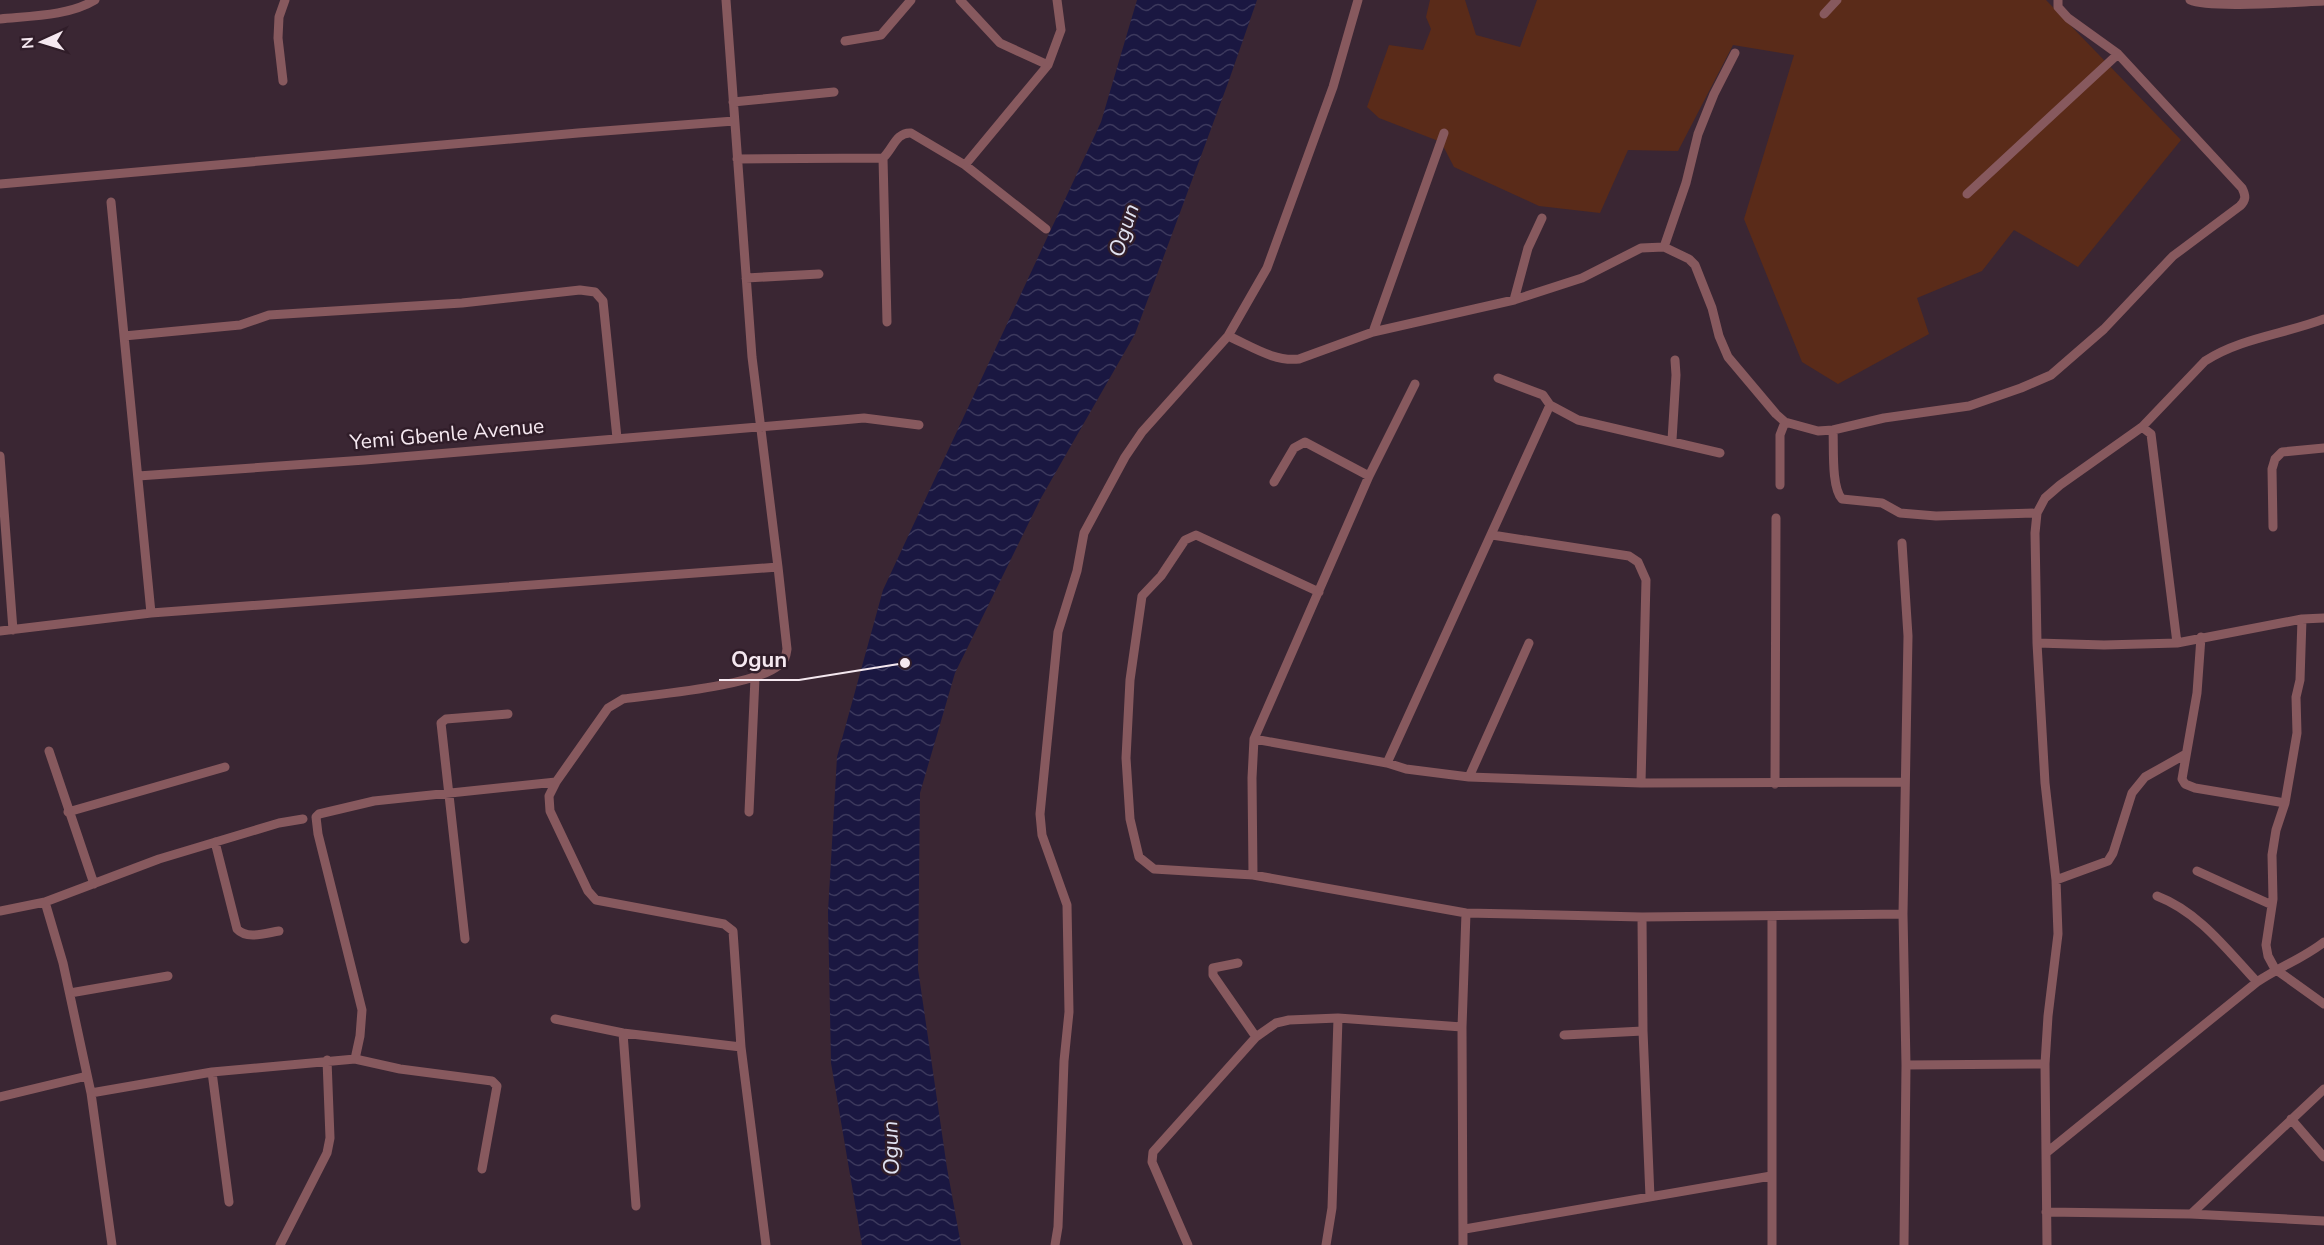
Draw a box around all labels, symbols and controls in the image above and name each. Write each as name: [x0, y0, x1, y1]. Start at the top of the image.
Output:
north arrow: [12, 12, 72, 72]
text: N: [17, 36, 39, 50]
water label: Ogun: [1101, 200, 1147, 261]
street label: Yemi Gbenle Avenue: [348, 412, 545, 457]
callout: Ogun: [719, 640, 799, 680]
text: Ogun: [731, 645, 787, 675]
water label: Ogun: [875, 1120, 907, 1176]

